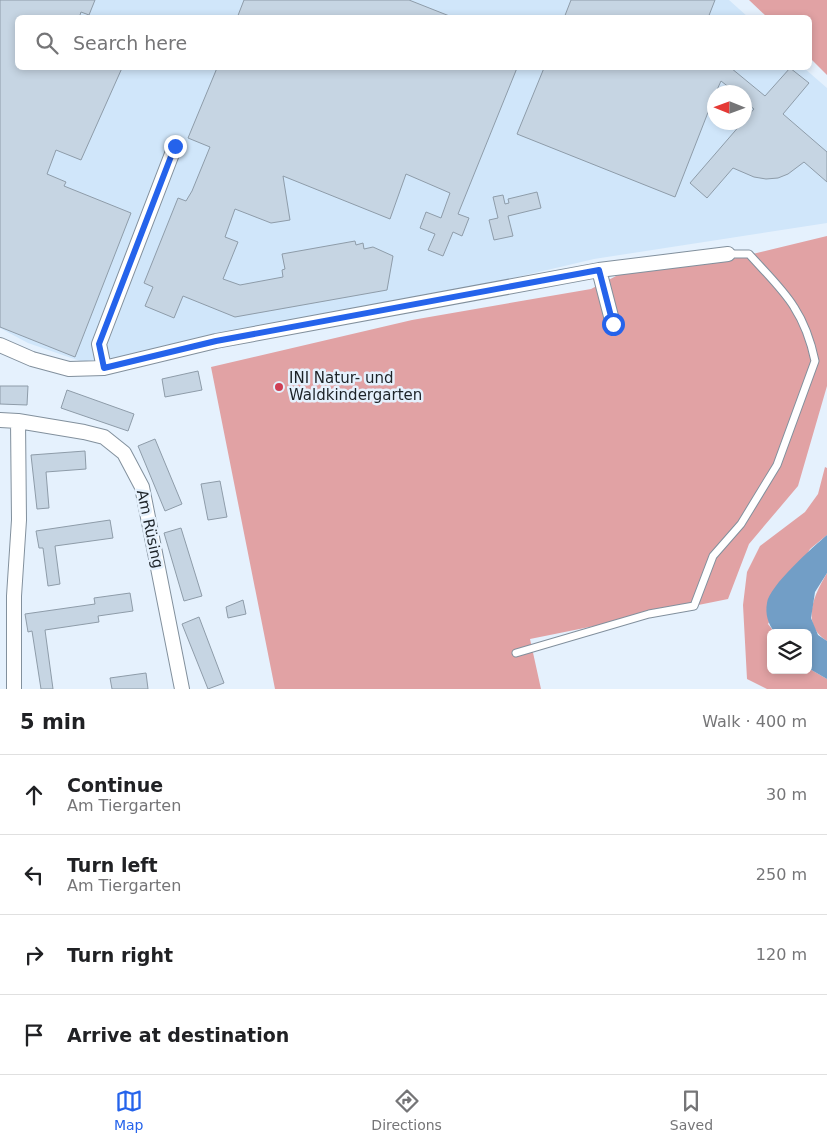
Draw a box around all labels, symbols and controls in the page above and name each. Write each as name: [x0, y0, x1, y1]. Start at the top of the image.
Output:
search box: [15, 15, 812, 70]
icon: search: [33, 29, 61, 57]
text: Search here: [73, 32, 187, 54]
north arrow: [707, 85, 752, 130]
route end: [164, 135, 187, 158]
route start: [602, 313, 625, 336]
place label: INI Natur- und Waldkindergarten: [289, 369, 422, 404]
marker: INI Natur- und Waldkindergarten: [273, 381, 285, 393]
street label: Am Rüsing: [133, 488, 167, 570]
map controls: [767, 629, 812, 674]
button: layers: [767, 629, 812, 674]
text: 5 min: [20, 710, 86, 734]
text: Walk · 400 m: [702, 712, 807, 731]
text: Continue: [67, 774, 163, 796]
icon: ahead: [20, 781, 48, 809]
text: 30 m: [766, 785, 807, 804]
text: Am Tiergarten: [67, 796, 181, 815]
text: Turn left: [67, 854, 158, 876]
icon: left: [20, 861, 48, 889]
text: 250 m: [756, 865, 807, 884]
text: Am Tiergarten: [67, 876, 181, 895]
icon: right: [20, 941, 48, 969]
text: Turn right: [67, 944, 173, 966]
text: 120 m: [756, 945, 807, 964]
icon: arrive: [20, 1021, 48, 1049]
text: Arrive at destination: [67, 1024, 289, 1046]
tab: Map: [114, 1087, 143, 1133]
tab: Directions: [371, 1087, 442, 1133]
tab: Saved: [670, 1087, 713, 1133]

